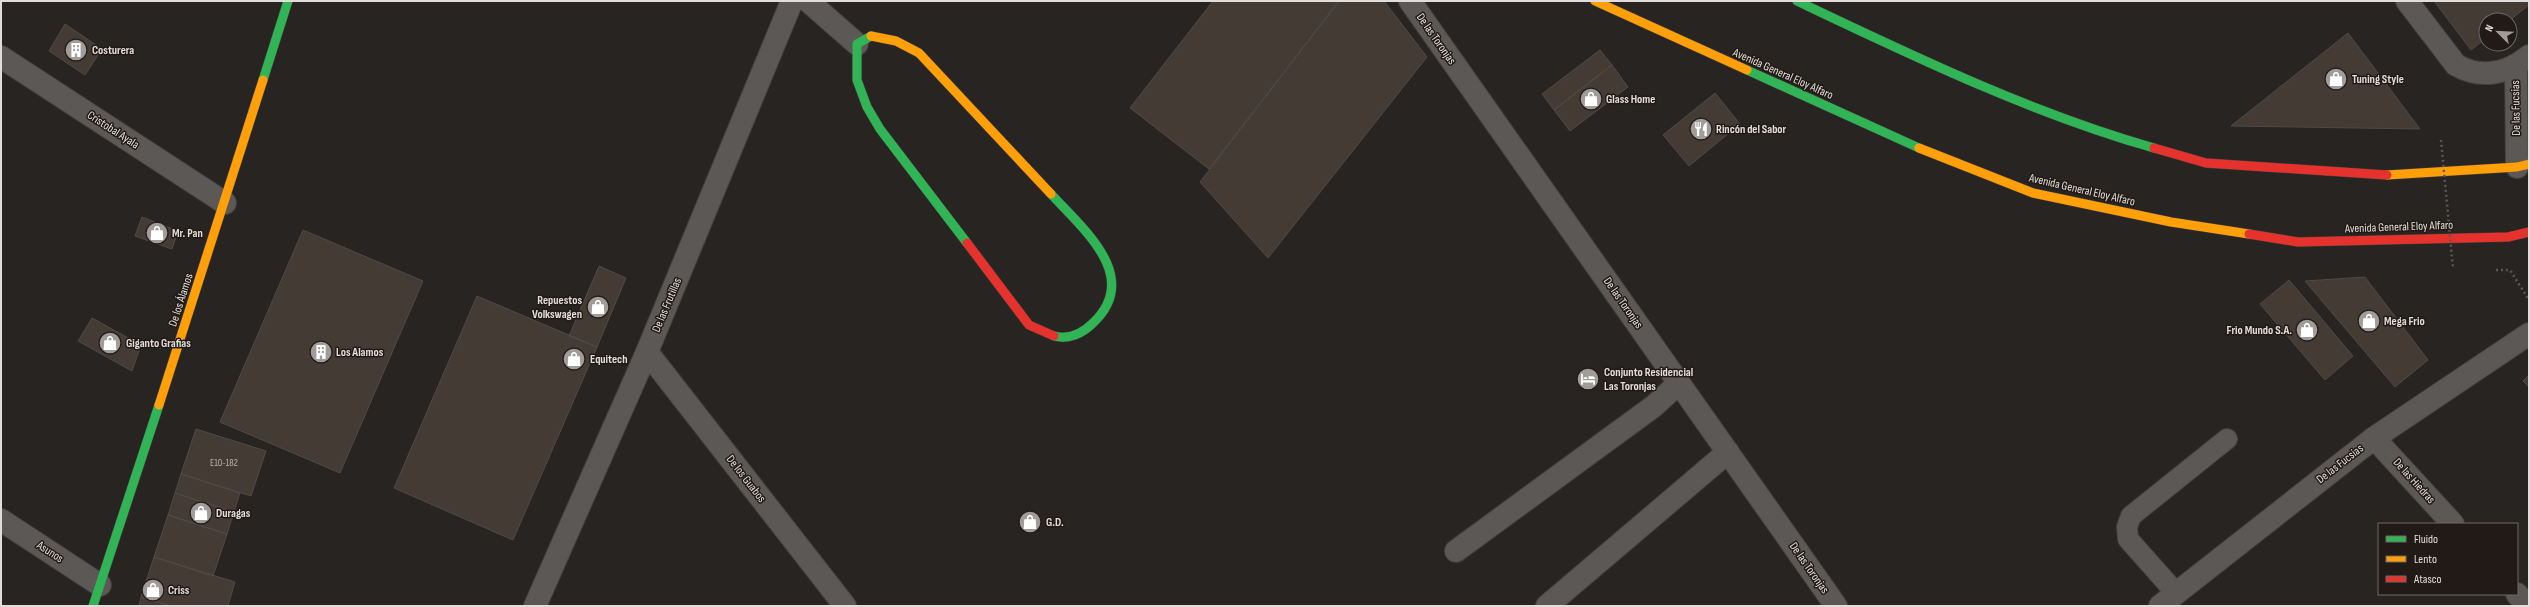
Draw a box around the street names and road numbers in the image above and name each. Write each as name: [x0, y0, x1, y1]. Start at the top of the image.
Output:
street label: De las Toronjas: [1413, 10, 1459, 68]
street label: Avenida General Eloy Alfaro: [1730, 45, 1836, 103]
street label: De las Fucsias: [2508, 80, 2524, 136]
street label: Cristobal Ayala: [84, 108, 142, 153]
street label: Avenida General Eloy Alfaro: [2027, 170, 2137, 210]
street label: Avenida General Eloy Alfaro: [2344, 218, 2453, 236]
street label: De los Álamos: [165, 271, 197, 329]
street label: De las Toronjas: [1600, 274, 1646, 332]
street label: De las Frutillas: [649, 275, 685, 335]
street label: De las Fucsias: [2314, 441, 2366, 487]
street label: De los Guabos: [723, 452, 769, 506]
street label: De las Hiedras: [2390, 455, 2438, 507]
street label: Asunos: [33, 537, 66, 566]
street label: De las Toronjas: [1786, 539, 1832, 597]

